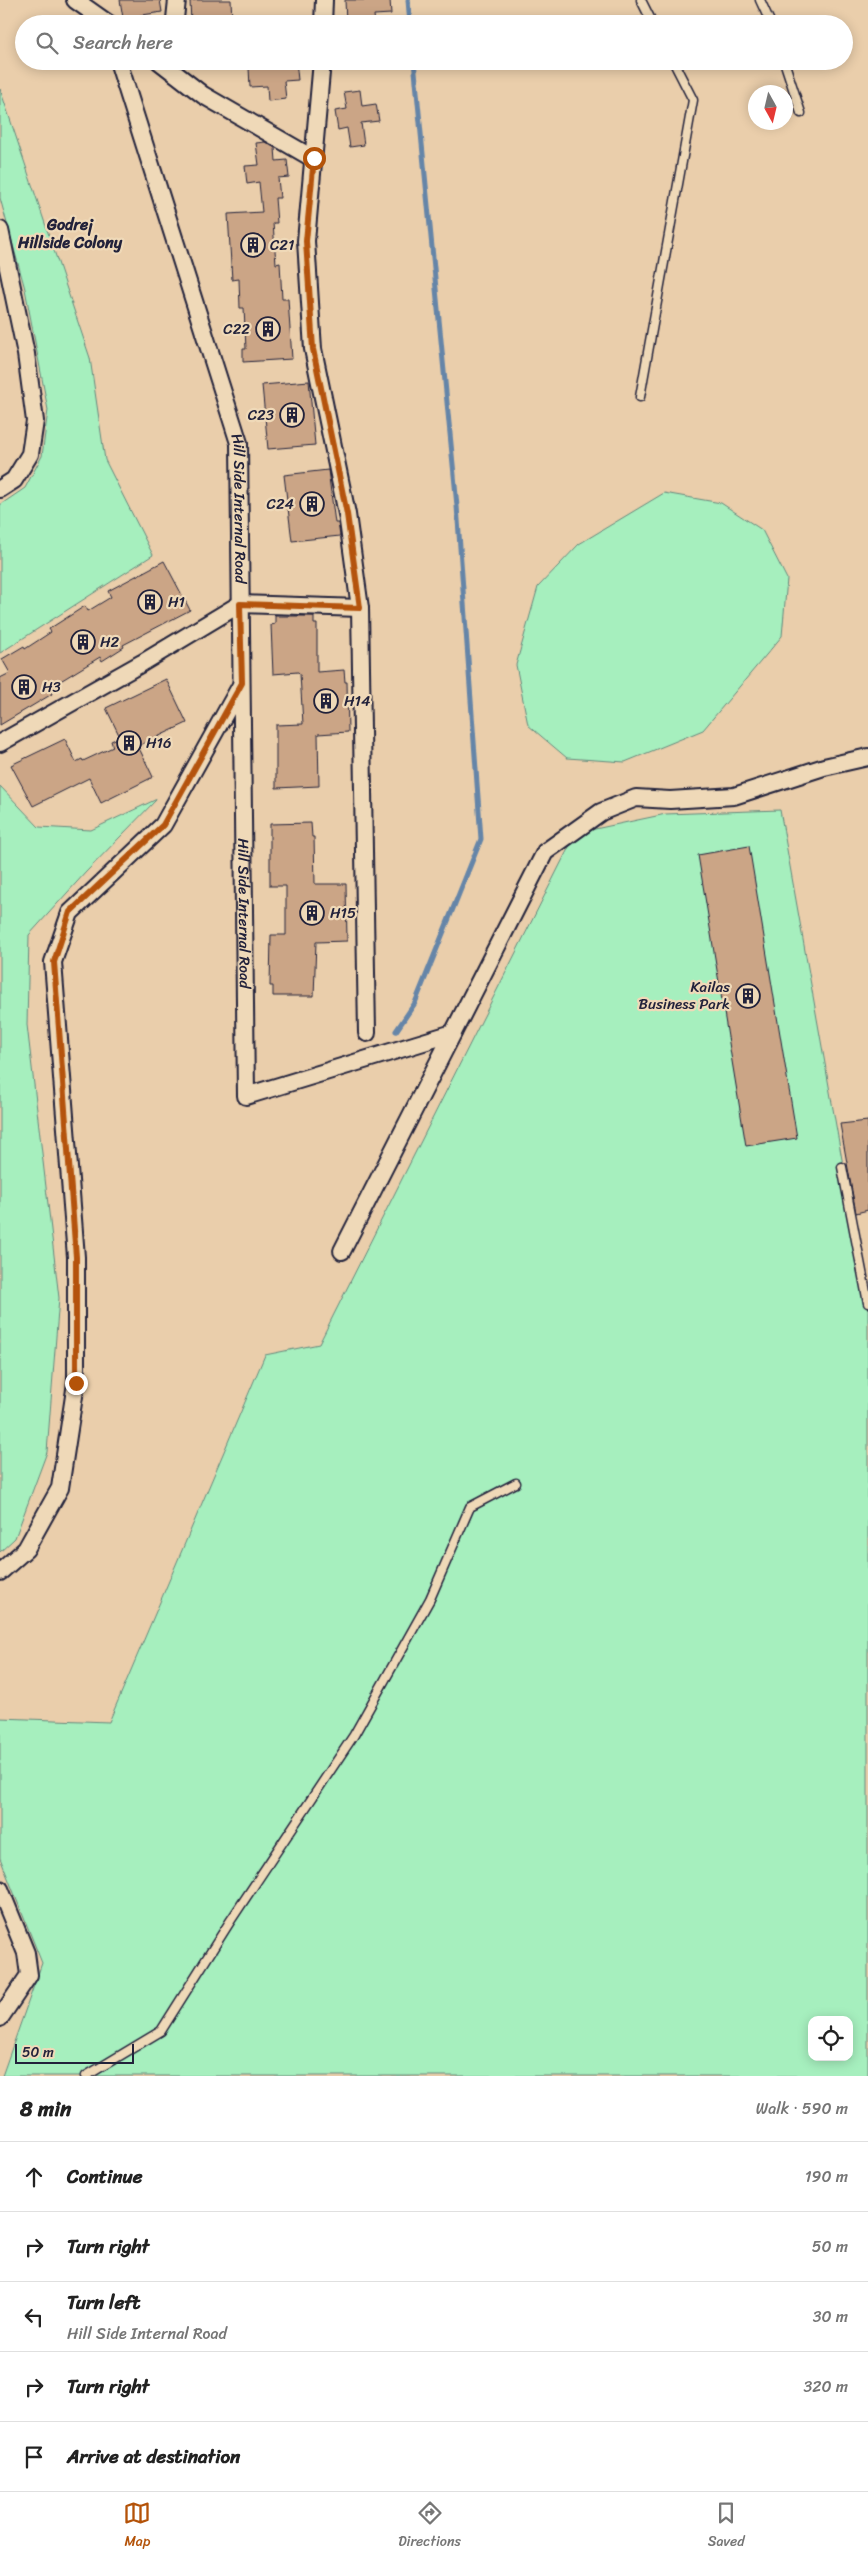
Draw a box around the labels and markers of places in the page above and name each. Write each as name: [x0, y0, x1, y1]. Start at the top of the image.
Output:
building icon: C21: [240, 232, 266, 258]
place label: C21: [270, 232, 294, 258]
place label: C22: [223, 316, 250, 342]
building icon: C22: [255, 316, 281, 342]
place label: C23: [248, 402, 274, 428]
building icon: C23: [279, 402, 305, 428]
place label: C24: [267, 491, 294, 517]
building icon: C24: [299, 491, 325, 517]
building icon: H1: [137, 589, 163, 615]
place label: H1: [168, 589, 185, 615]
building icon: H2: [70, 629, 96, 655]
place label: H2: [100, 629, 120, 655]
building icon: H3: [11, 674, 37, 700]
place label: H3: [42, 674, 61, 700]
building icon: H14: [313, 688, 339, 714]
place label: H14: [344, 688, 370, 714]
building icon: H16: [116, 730, 142, 756]
place label: H16: [146, 730, 172, 756]
building icon: H15: [299, 900, 325, 926]
place label: H15: [330, 900, 356, 926]
place label: Kailas Business Park: [638, 974, 730, 1017]
building icon: Kailas Business Park: [735, 983, 761, 1009]

